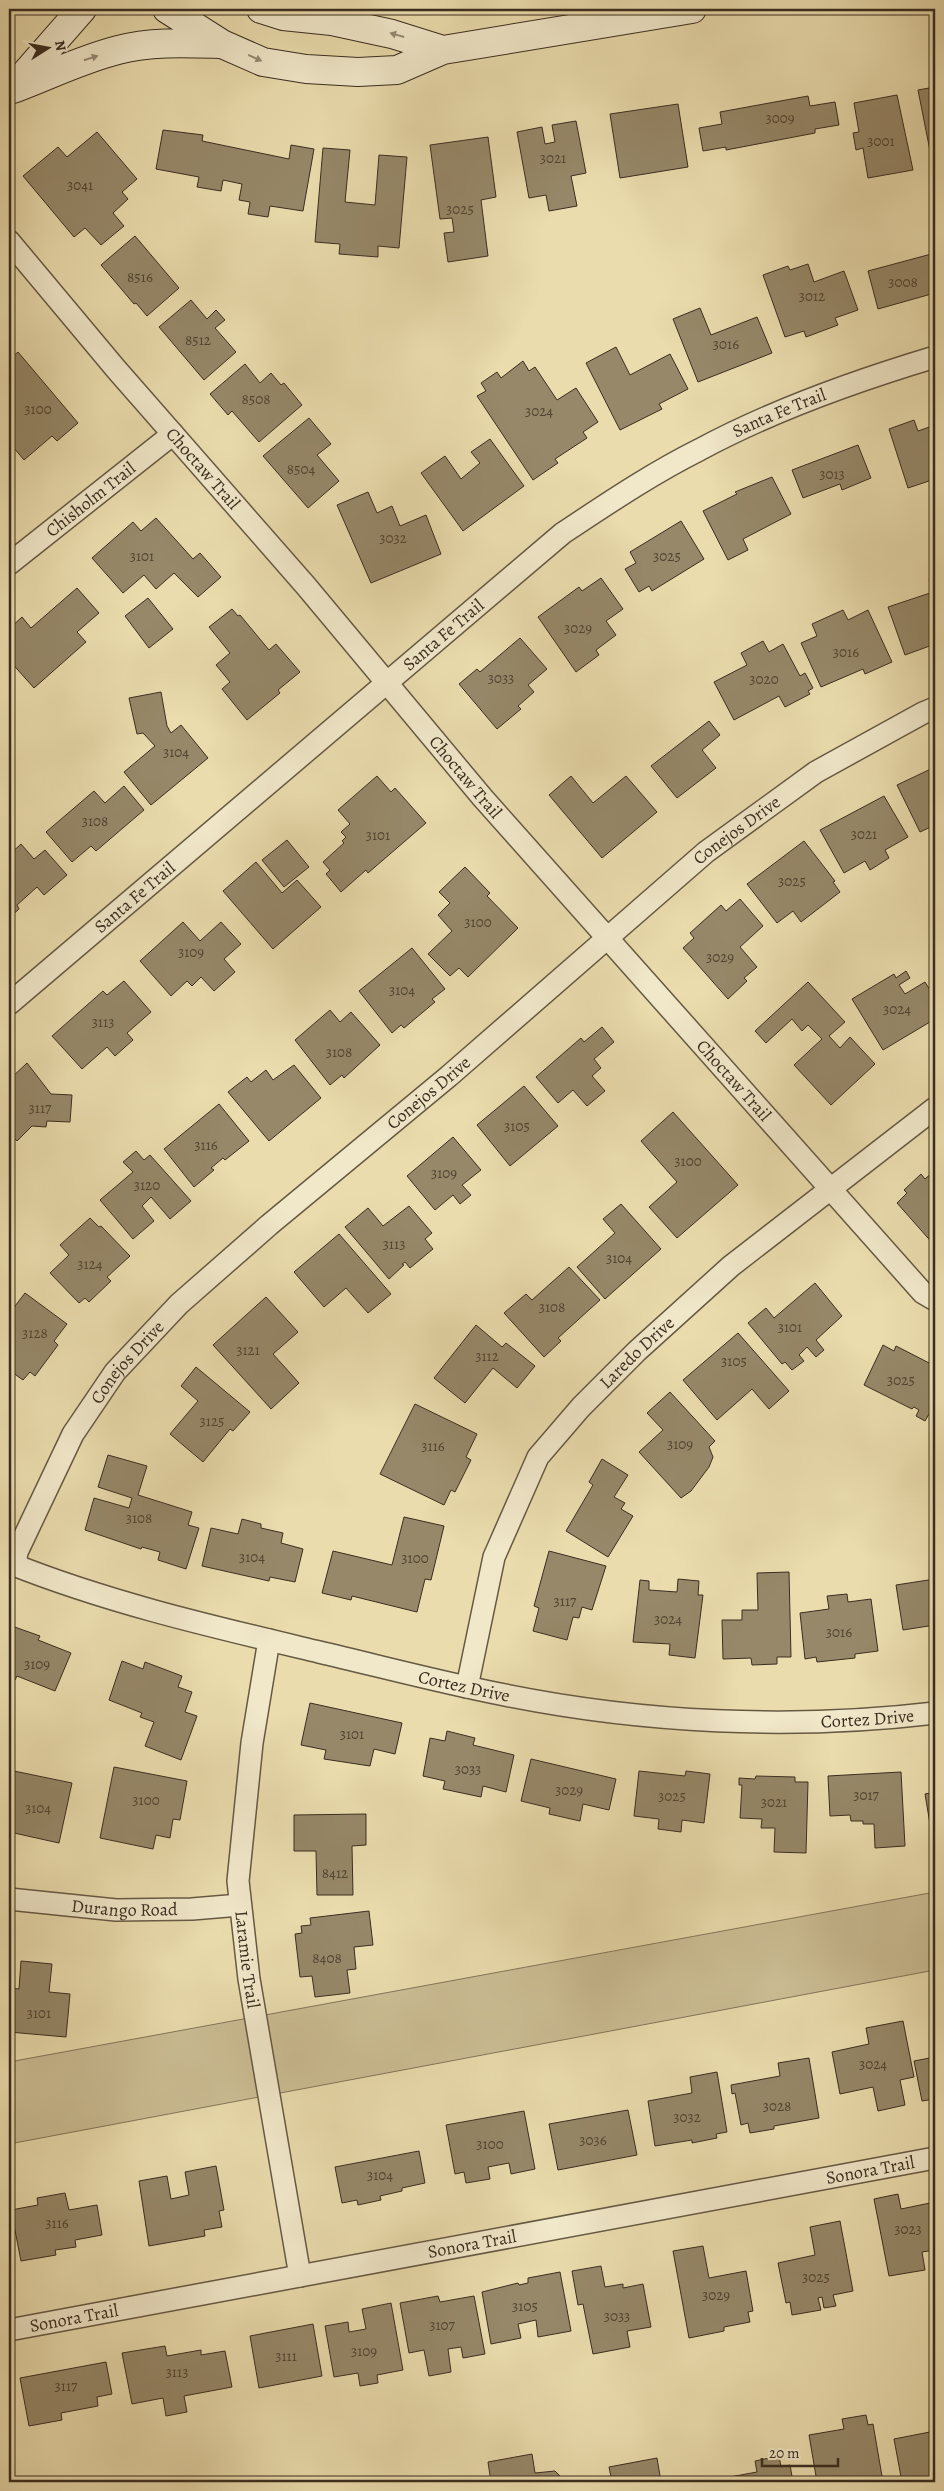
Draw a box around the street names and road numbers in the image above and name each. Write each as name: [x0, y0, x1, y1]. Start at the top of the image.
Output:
street label: Santa Fe Trail: [728, 382, 830, 443]
street label: Choctaw Trail: [161, 422, 246, 515]
street label: Chisholm Trail: [40, 456, 141, 543]
street label: Santa Fe Trail: [398, 593, 489, 676]
street label: Choctaw Trail: [424, 730, 508, 824]
street label: Conejos Drive: [688, 790, 785, 870]
street label: Santa Fe Trail: [89, 855, 181, 938]
street label: Choctaw Trail: [691, 1034, 777, 1127]
street label: Conejos Drive: [381, 1051, 476, 1135]
street label: Laredo Drive: [594, 1311, 679, 1394]
street label: Conejos Drive: [85, 1315, 169, 1408]
street label: Cortez Drive: [416, 1664, 512, 1708]
street label: Cortez Drive: [820, 1703, 915, 1733]
street label: Durango Road: [70, 1893, 178, 1922]
street label: Laramie Trail: [229, 1909, 266, 2011]
street label: Sonora Trail: [824, 2150, 917, 2190]
street label: Sonora Trail: [426, 2224, 519, 2264]
street label: Sonora Trail: [28, 2298, 121, 2338]

